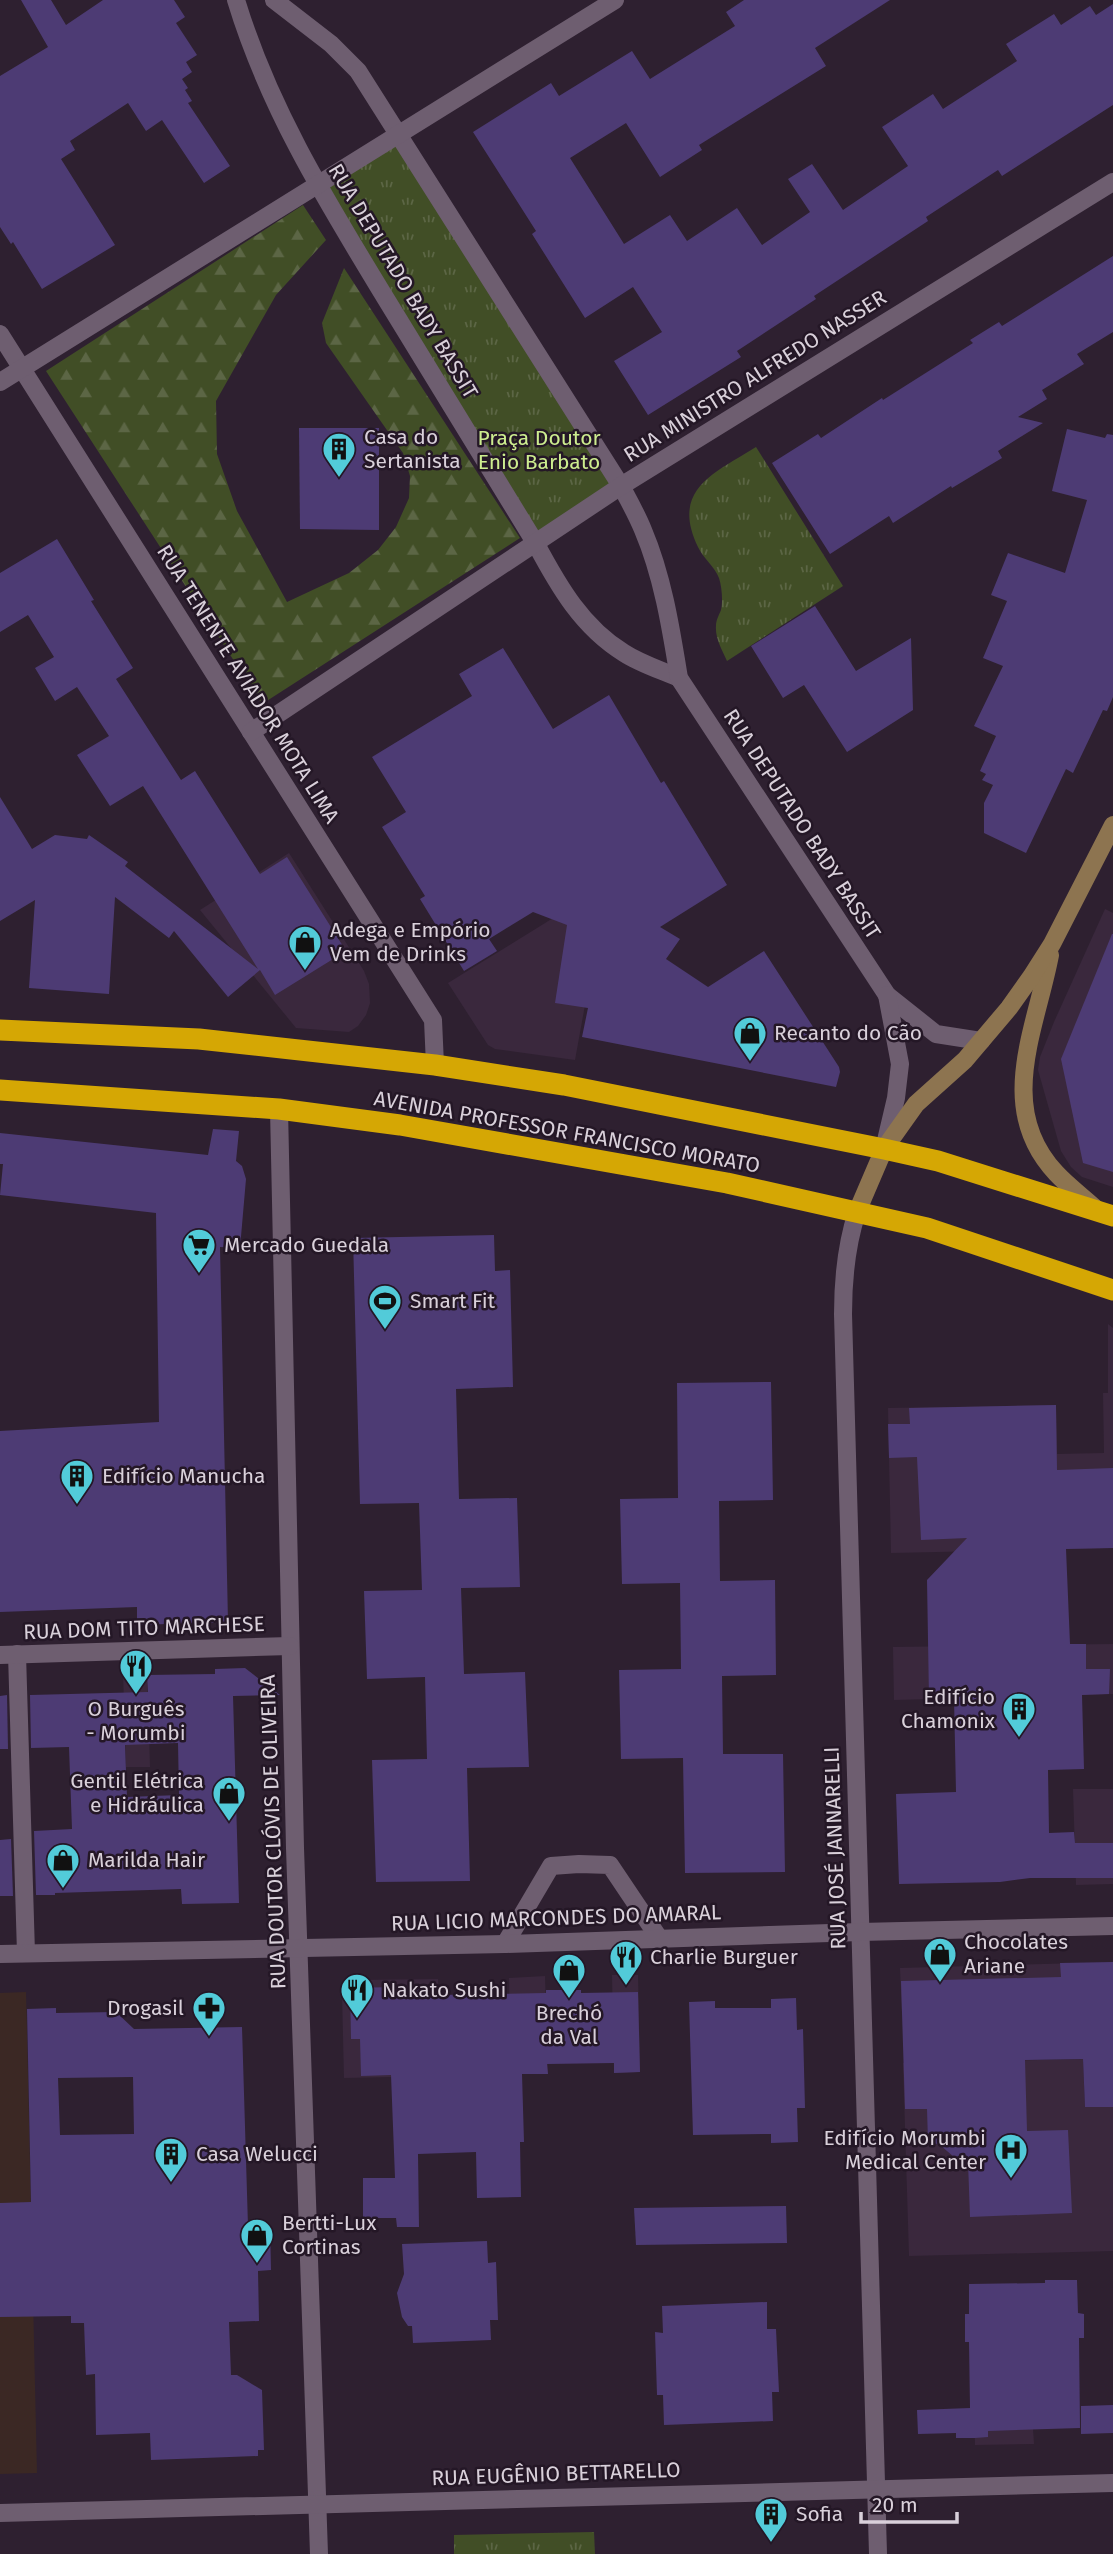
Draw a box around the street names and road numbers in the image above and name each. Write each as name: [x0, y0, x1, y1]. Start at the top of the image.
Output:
street label: RUA DEPUTADO BADY BASSIT: [323, 159, 484, 403]
street label: RUA MINISTRO ALFREDO NASSER: [619, 284, 891, 468]
street label: RUA TENENTE AVIADOR MOTA LIMA: [151, 540, 345, 828]
street label: RUA DEPUTADO BADY BASSIT: [718, 704, 886, 944]
street label: AVENIDA PROFESSOR FRANCISCO MORATO: [372, 1085, 762, 1179]
street label: RUA DOM TITO MARCHESE: [23, 1611, 265, 1645]
street label: RUA DOUTOR CLÓVIS DE OLIVEIRA: [255, 1674, 291, 1990]
street label: RUA JOSÉ JANNARELLI: [818, 1746, 852, 1950]
street label: RUA LICIO MARCONDES DO AMARAL: [390, 1899, 722, 1937]
street label: RUA EUGÊNIO BETTARELLO: [431, 2457, 681, 2491]

